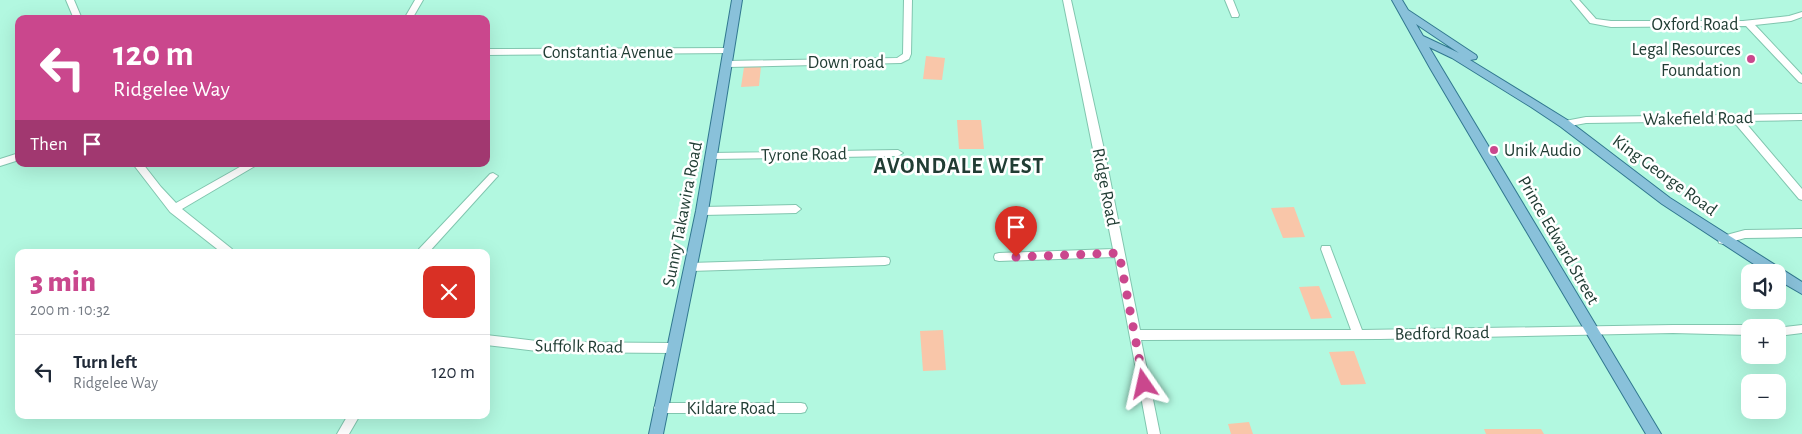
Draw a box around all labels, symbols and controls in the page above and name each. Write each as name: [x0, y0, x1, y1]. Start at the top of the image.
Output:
street label: Oxford Road: [1652, 16, 1738, 34]
icon: left: [30, 35, 95, 100]
text: 120 m: [113, 37, 194, 72]
place label: Legal Resources Foundation: [1632, 41, 1741, 80]
street label: Constantia Avenue: [543, 44, 673, 62]
marker: Legal Resources Foundation: [1745, 53, 1757, 65]
street label: Down road: [808, 54, 884, 72]
text: Ridgelee Way: [113, 78, 230, 100]
street label: Wakefield Road: [1643, 109, 1753, 129]
icon: arrive: [78, 130, 106, 158]
street label: King George Road: [1609, 132, 1720, 220]
text: Then: [30, 135, 68, 154]
street label: Sunny Takawira Road: [660, 140, 706, 288]
place label: Unik Audio: [1504, 142, 1582, 160]
marker: Unik Audio: [1488, 144, 1500, 156]
street label: Tyrone Road: [761, 145, 847, 165]
street label: Ridge Road: [1089, 146, 1121, 228]
district label: AVONDALE WEST: [873, 155, 1045, 177]
street label: Prince Edward Street: [1514, 173, 1602, 308]
pin: [995, 206, 1037, 257]
icon: arrive: [1002, 213, 1030, 241]
map controls: [1741, 264, 1786, 419]
button: sound: [1741, 264, 1786, 309]
button: close: [423, 266, 475, 318]
text: 3 min: [30, 267, 96, 297]
text: 200 m · 10:32: [30, 302, 110, 318]
button: +: [1741, 319, 1786, 364]
street label: Bedford Road: [1394, 324, 1490, 344]
street label: Suffolk Road: [535, 337, 623, 357]
text: Turn left: [73, 353, 137, 372]
position arrow: [1117, 357, 1169, 409]
icon: left: [30, 358, 58, 386]
text: 120 m: [431, 363, 475, 382]
button: −: [1741, 374, 1786, 419]
text: Ridgelee Way: [73, 375, 158, 391]
street label: Kildare Road: [687, 400, 775, 418]

